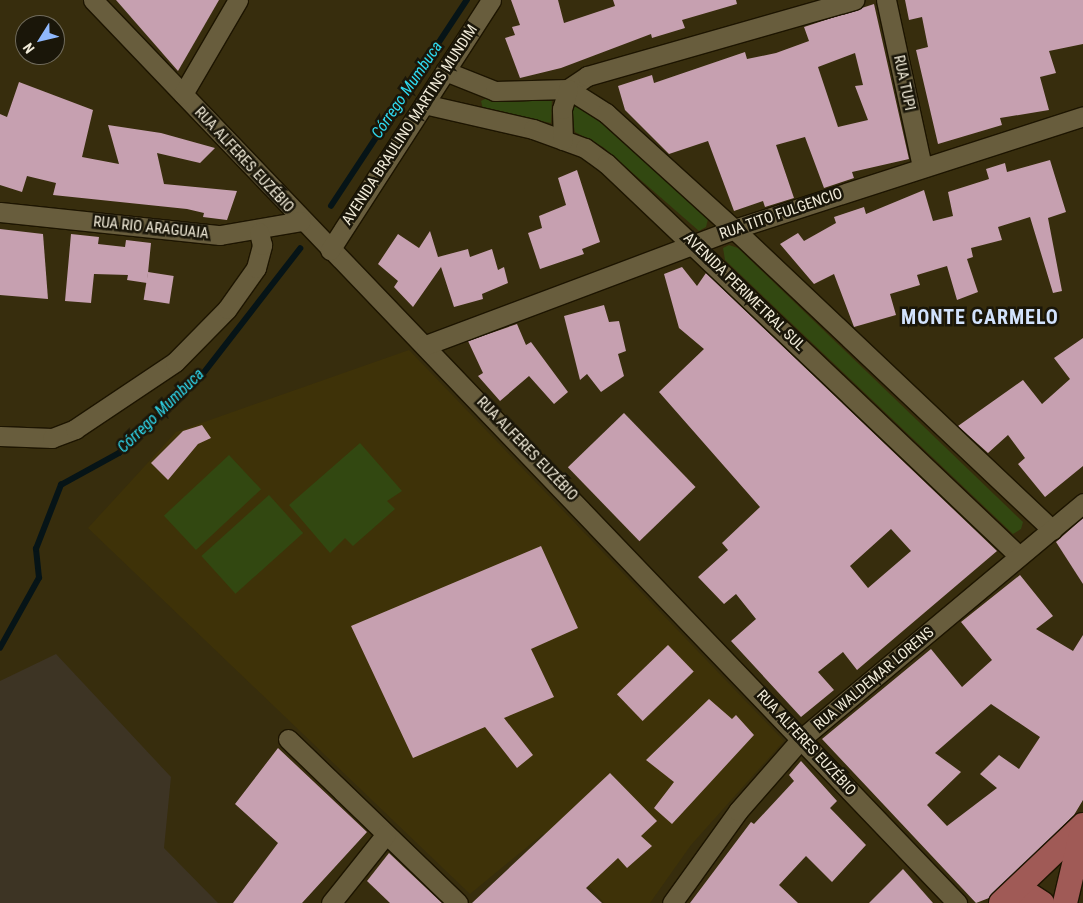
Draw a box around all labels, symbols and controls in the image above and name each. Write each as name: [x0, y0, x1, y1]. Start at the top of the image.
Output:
north arrow: [15, 15, 65, 65]
street label: AVENIDA BRAULINO MARTINS MUNDIM: [338, 21, 482, 229]
water label: Córrego Mumbuca: [367, 38, 447, 142]
text: N: [20, 40, 38, 56]
street label: RUA TUPI: [889, 53, 919, 113]
street label: RUA ALFERES EUZÉBIO: [191, 104, 297, 216]
street label: RUA TITO FULGENCIO: [717, 185, 845, 243]
street label: RUA RIO ARAGUAIA: [92, 213, 210, 243]
street label: AVENIDA PERIMETRAL SUL: [679, 229, 809, 355]
district label: MONTE CARMELO: [899, 305, 1061, 329]
water label: Córrego Mumbuca: [114, 365, 208, 457]
street label: RUA ALFERES EUZÉBIO: [473, 393, 581, 505]
street label: RUA WALDEMAR LORENS: [810, 624, 938, 734]
street label: RUA ALFERES EUZÉBIO: [753, 687, 859, 799]

